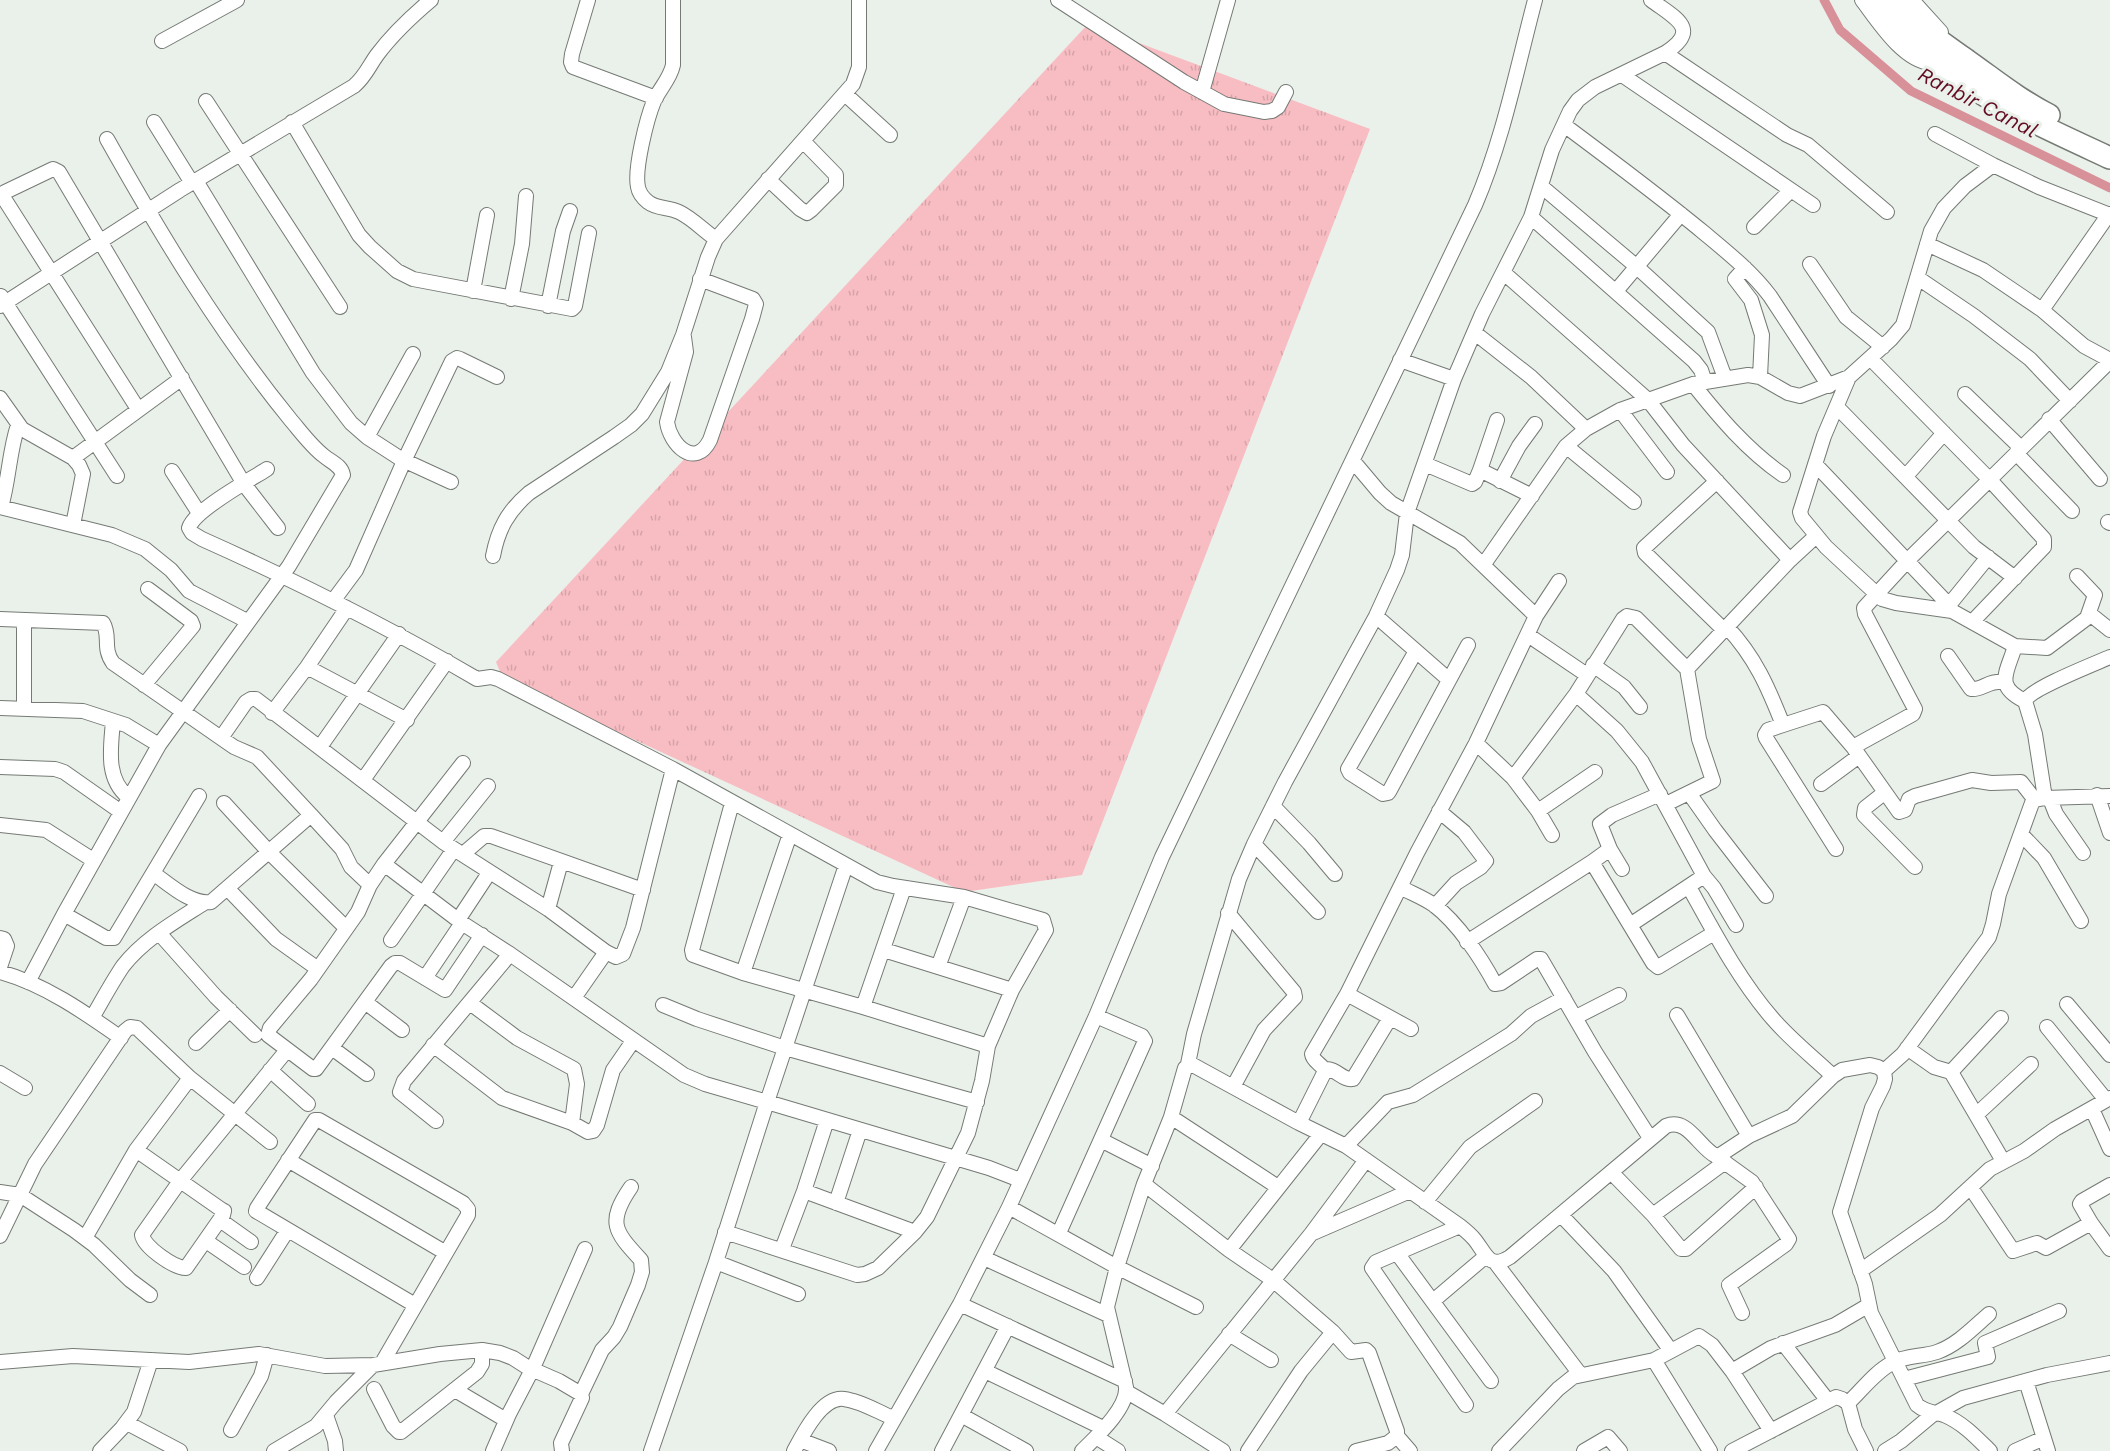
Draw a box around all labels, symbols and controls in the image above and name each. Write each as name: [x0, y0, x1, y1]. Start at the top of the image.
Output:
water label: Ranbir Canal: [1914, 61, 2042, 143]

